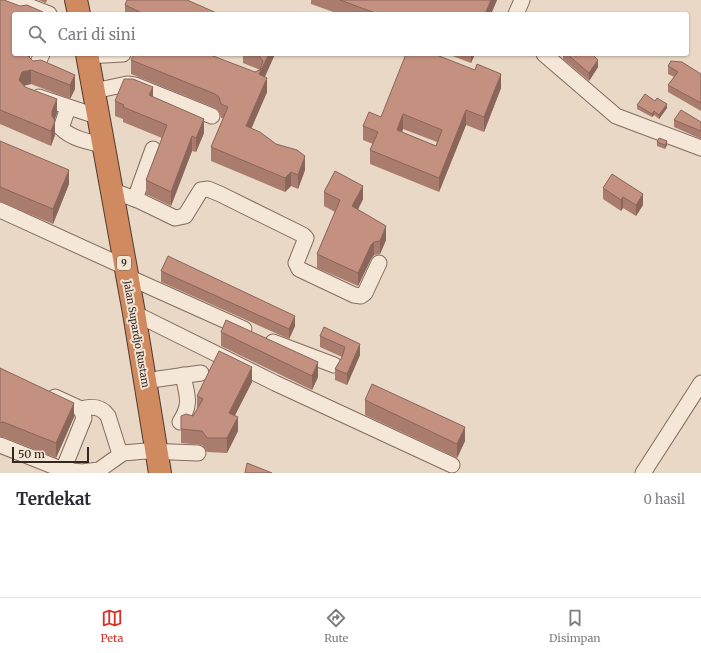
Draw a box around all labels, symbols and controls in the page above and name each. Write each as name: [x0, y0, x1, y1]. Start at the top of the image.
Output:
search box: [12, 12, 689, 56]
icon: search: [26, 23, 48, 45]
text: Cari di sini: [58, 25, 136, 44]
road number: 9: [117, 256, 131, 270]
street label: Jalan Supardjo Rustam: [121, 279, 152, 389]
scale bar: [12, 445, 89, 464]
text: 50 m: [18, 447, 45, 461]
text: Terdekat: [16, 488, 91, 510]
text: 0 hasil: [643, 491, 685, 508]
tab: Peta: [100, 607, 123, 645]
tab: Rute: [324, 607, 348, 645]
tab: Disimpan: [549, 607, 601, 645]

